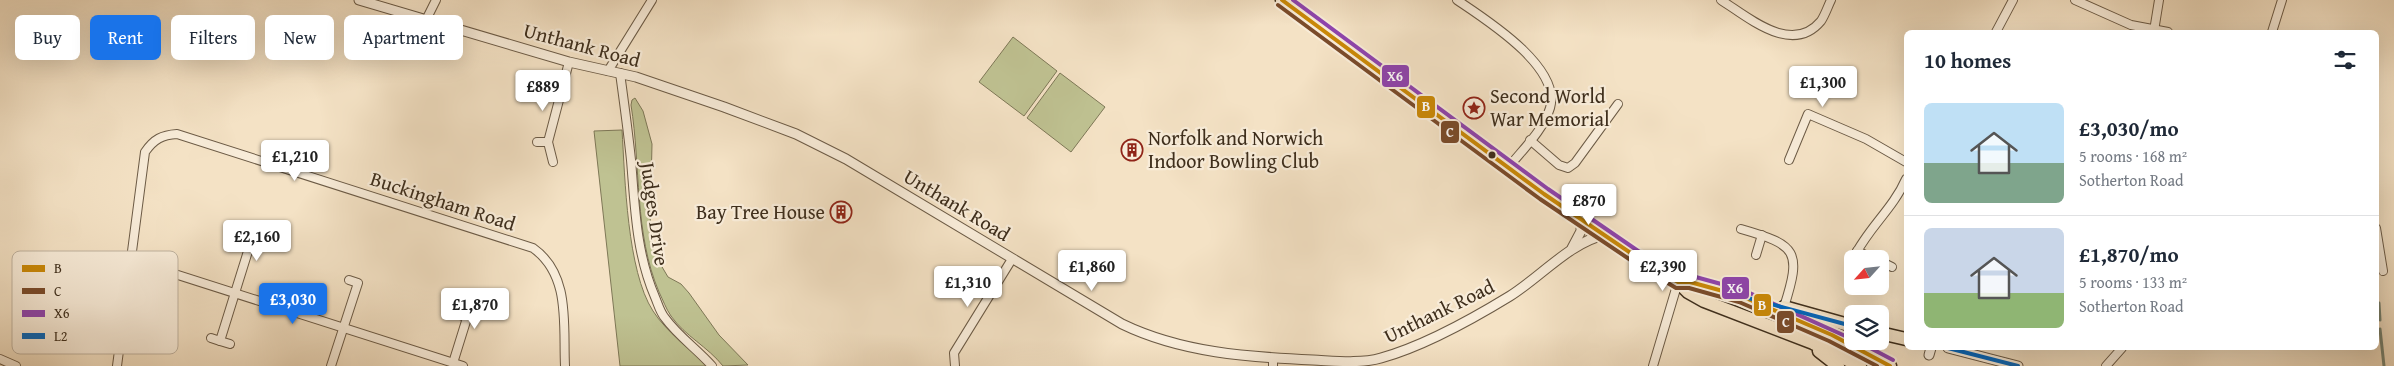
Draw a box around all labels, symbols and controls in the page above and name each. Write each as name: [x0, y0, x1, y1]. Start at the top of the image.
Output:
chip: Buy: [15, 15, 80, 60]
chip: Rent: [90, 15, 161, 60]
chip: Filters: [171, 15, 255, 60]
chip: New: [265, 15, 334, 60]
chip: Apartment: [344, 15, 463, 60]
street label: Unthank Road: [521, 15, 644, 74]
text: 10 homes: [1924, 45, 2011, 76]
icon: filters: [2331, 46, 2359, 74]
line badge: X6: [1381, 64, 1410, 88]
text: X6: [1387, 66, 1403, 86]
pin: £1,300: [1782, 66, 1864, 108]
pin: £889: [513, 70, 573, 112]
text: £1,300: [1800, 70, 1846, 94]
text: £889: [526, 74, 560, 98]
place label: Second World War Memorial: [1490, 81, 1610, 133]
line badge: B: [1416, 95, 1436, 119]
text: B: [1422, 96, 1430, 116]
place icon: Second World War Memorial: [1462, 96, 1486, 120]
text: £3,030/mo: [2079, 113, 2179, 144]
line badge: C: [1440, 120, 1460, 144]
text: C: [1446, 122, 1454, 142]
place label: Norfolk and Norwich Indoor Bowling Club: [1148, 123, 1323, 175]
icon: home: [1964, 123, 2024, 183]
building icon: Norfolk and Norwich Indoor Bowling Club: [1120, 138, 1144, 162]
pin: £1,210: [254, 140, 336, 182]
text: £1,210: [272, 144, 318, 168]
text: 5 rooms · 168 m²: [2079, 144, 2187, 168]
unlabelled marker: [1487, 150, 1497, 160]
street label: Judges Drive: [633, 157, 677, 268]
street label: Unthank Road: [898, 161, 1016, 248]
street label: Buckingham Road: [367, 163, 520, 238]
text: Sotherton Road: [2079, 168, 2184, 192]
pin: £870: [1559, 184, 1619, 226]
text: £870: [1572, 188, 1606, 212]
place label: Bay Tree House: [696, 197, 825, 226]
building icon: Bay Tree House: [829, 200, 853, 224]
pin: £2,160: [216, 220, 298, 262]
text: £2,160: [234, 224, 280, 248]
text: £1,870/mo: [2079, 239, 2179, 270]
icon: home: [1964, 248, 2024, 308]
pin: £1,860: [1051, 250, 1133, 292]
pin: £2,390: [1622, 250, 1704, 292]
north arrow: [1844, 250, 1889, 295]
map controls: [1844, 250, 1889, 350]
legend: [12, 251, 178, 354]
text: £1,860: [1069, 254, 1115, 278]
text: £2,390: [1640, 254, 1686, 278]
text: B: [54, 258, 62, 278]
pin: £1,310: [927, 266, 1009, 308]
text: £1,310: [945, 270, 991, 294]
text: 5 rooms · 133 m²: [2079, 270, 2187, 294]
street label: Unthank Road: [1379, 271, 1499, 350]
line badge: X6: [1721, 276, 1750, 300]
text: X6: [1727, 278, 1743, 298]
text: C: [54, 281, 62, 301]
pin: £3,030: [252, 282, 334, 325]
text: £3,030: [270, 287, 316, 311]
pin: £1,870: [434, 288, 516, 330]
text: £1,870: [452, 292, 498, 316]
line badge: B: [1753, 293, 1772, 317]
text: Sotherton Road: [2079, 294, 2184, 318]
text: B: [1758, 295, 1766, 315]
text: X6: [54, 303, 70, 323]
button: layers: [1844, 305, 1889, 350]
line badge: C: [1776, 310, 1795, 334]
text: C: [1782, 312, 1790, 332]
text: L2: [54, 326, 68, 346]

